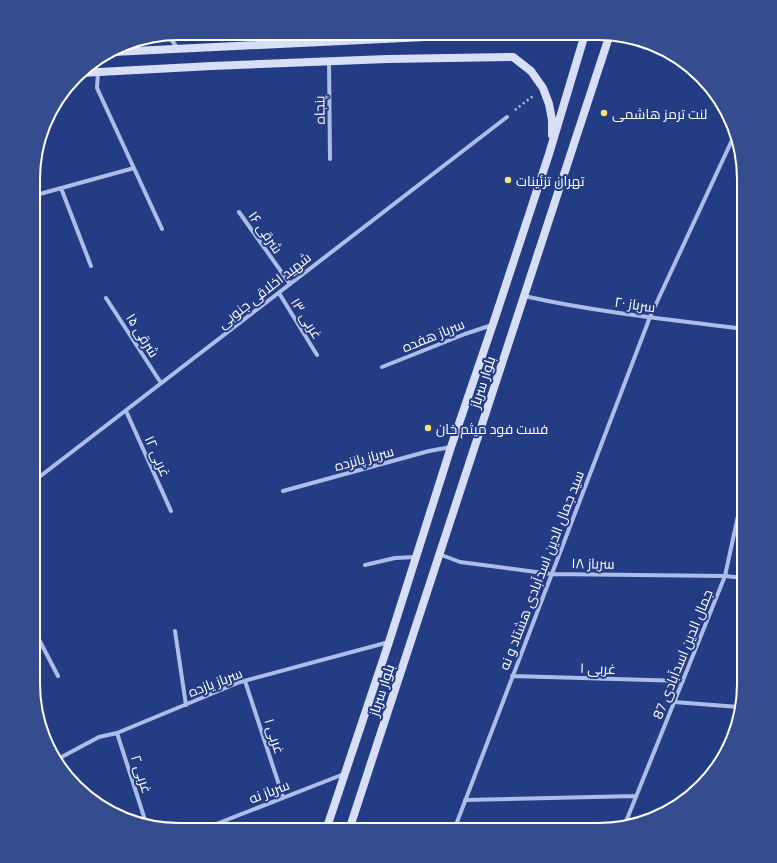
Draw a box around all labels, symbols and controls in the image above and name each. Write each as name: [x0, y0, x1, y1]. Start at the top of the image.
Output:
street label: پنجاه: [308, 95, 330, 124]
place label: لنت ترمز هاشمی: [612, 103, 707, 124]
marker: لنت ترمز هاشمی: [599, 108, 609, 118]
place label: تهران تزئینات: [516, 170, 585, 191]
marker: تهران تزئینات: [503, 175, 513, 185]
street label: شرقی ۱۶: [244, 206, 288, 258]
street label: شهید اخلاقی جنوبی: [213, 247, 315, 333]
street label: سرباز ۲۰: [613, 291, 657, 317]
street label: غربی ۱۳: [286, 293, 328, 343]
street label: شرقی ۱۵: [121, 309, 165, 361]
street label: سرباز هفده: [398, 313, 468, 357]
street label: بلوار سرباز: [463, 353, 500, 412]
place label: فست فود میثم خان: [436, 418, 548, 439]
marker: فست فود میثم خان: [423, 423, 433, 433]
street label: غربی ۱۲: [140, 432, 176, 480]
street label: سرباز پانزده: [332, 440, 396, 476]
street label: سید جمال الدین اسدآبادی هشتاد و نه: [493, 467, 589, 673]
street label: سرباز ۱۸: [571, 552, 615, 574]
street label: جمال الدین اسدآبادی 87: [646, 586, 718, 722]
street label: غربی ۱: [580, 657, 616, 679]
street label: بلوار سرباز: [362, 661, 399, 720]
street label: سرباز یازده: [185, 662, 245, 702]
street label: غربی ۱: [259, 716, 291, 756]
street label: غربی ۲: [126, 752, 158, 796]
street label: سرباز نه: [246, 774, 292, 808]

